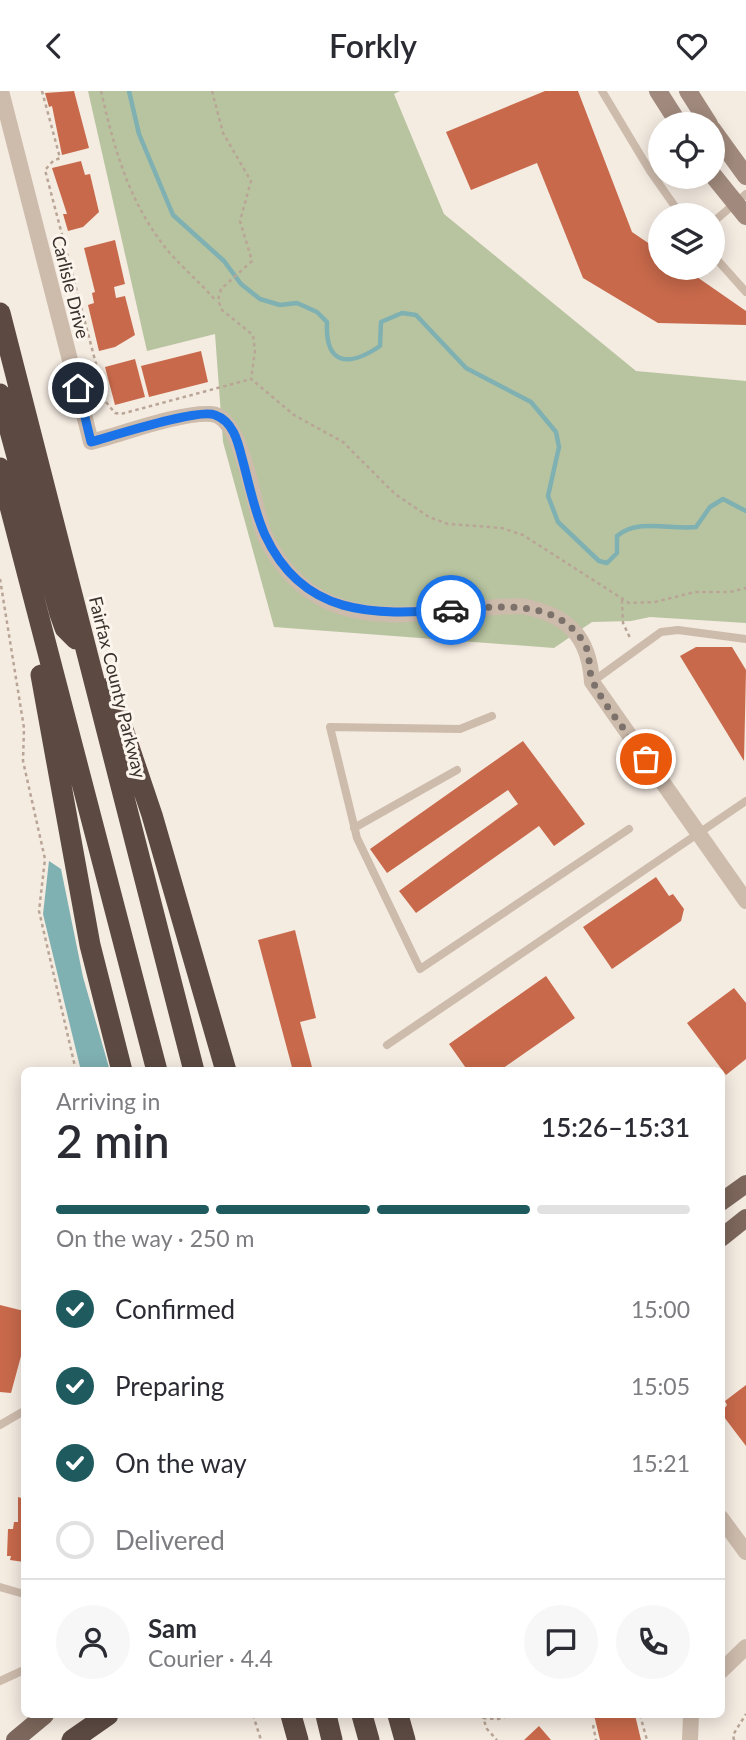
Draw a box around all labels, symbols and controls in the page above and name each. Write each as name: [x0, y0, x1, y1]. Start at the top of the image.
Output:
text: Forkly: [329, 26, 417, 65]
icon: back: [35, 27, 73, 65]
icon: heart: [673, 27, 711, 65]
map controls: [648, 112, 725, 280]
button: locate: [648, 112, 725, 189]
button: layers: [648, 203, 725, 280]
street label: Carlisle Drive: [48, 233, 94, 341]
pin: [48, 358, 108, 418]
icon: home: [59, 369, 97, 407]
courier: [416, 575, 486, 645]
icon: car: [432, 591, 470, 629]
street label: Fairfax County Parkway: [85, 594, 151, 781]
pin: [616, 729, 676, 789]
icon: bag: [627, 740, 665, 778]
text: Arriving in: [56, 1087, 160, 1115]
text: 15:26–15:31: [541, 1111, 690, 1143]
text: 2 min: [56, 1113, 170, 1168]
text: On the way · 250 m: [56, 1224, 255, 1252]
icon: check: [56, 1290, 94, 1328]
text: Confirmed: [115, 1293, 235, 1325]
text: 15:00: [631, 1295, 690, 1323]
icon: check: [56, 1367, 94, 1405]
text: Preparing: [115, 1370, 224, 1402]
text: 15:05: [631, 1372, 690, 1400]
icon: check: [56, 1444, 94, 1482]
text: On the way: [115, 1447, 247, 1479]
text: 15:21: [631, 1449, 690, 1477]
text: Delivered: [115, 1524, 225, 1556]
button: person: [56, 1605, 130, 1679]
button: chat: [524, 1605, 598, 1679]
button: phone: [616, 1605, 690, 1679]
text: Sam: [148, 1612, 197, 1644]
text: Courier · 4.4: [148, 1644, 273, 1672]

